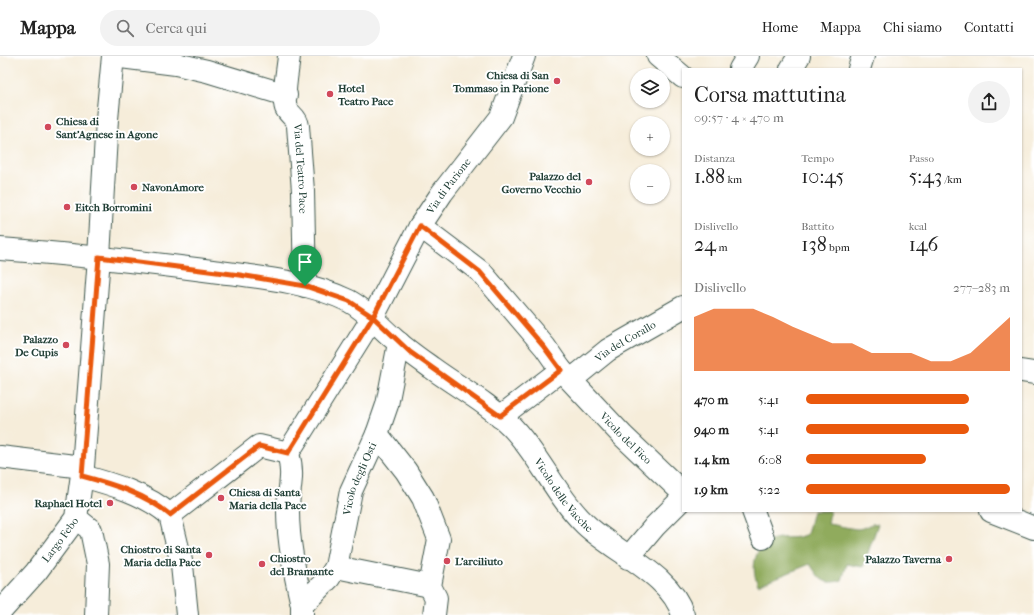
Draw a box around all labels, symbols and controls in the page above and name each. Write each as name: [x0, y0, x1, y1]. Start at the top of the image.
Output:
search box: [100, 10, 380, 46]
text: Mappa: [20, 17, 76, 39]
icon: search: [114, 17, 136, 39]
text: Cerca qui: [146, 19, 207, 37]
text: Home: [762, 19, 798, 36]
text: Mappa: [820, 19, 861, 36]
text: Chi siamo: [883, 19, 942, 36]
text: Contatti: [964, 19, 1014, 36]
map controls: [630, 68, 670, 204]
button: layers: [630, 68, 670, 108]
place label: Chiesa di San Tommaso in Parione: [452, 69, 550, 95]
marker: Chiesa di San Tommaso in Parione: [552, 76, 562, 86]
button: share: [968, 81, 1010, 123]
place label: Hotel Teatro Pace: [337, 82, 394, 108]
text: Corsa mattutina: [694, 82, 846, 108]
marker: Hotel Teatro Pace: [325, 89, 335, 99]
text: 09:57 · 4 × 470 m: [694, 110, 784, 125]
place label: Chiesa di Sant'Agnese in Agone: [56, 115, 158, 141]
button: +: [630, 116, 670, 156]
marker: Chiesa di Sant'Agnese in Agone: [43, 122, 53, 132]
street label: Via del Teatro Pace: [291, 122, 310, 214]
text: Distanza: [694, 152, 735, 165]
text: Tempo: [801, 152, 834, 165]
text: Passo: [909, 152, 934, 165]
street label: Via di Parione: [423, 155, 474, 217]
button: −: [630, 164, 670, 204]
text: 1.88: [694, 165, 725, 188]
text: 10:45: [801, 165, 844, 188]
text: 5:43: [909, 165, 942, 188]
place label: Palazzo del Governo Vecchio: [502, 170, 582, 196]
text: km: [725, 173, 742, 186]
text: /km: [942, 173, 962, 186]
marker: Palazzo del Governo Vecchio: [584, 177, 594, 187]
place label: NavonAmore: [142, 181, 205, 194]
marker: NavonAmore: [129, 182, 139, 192]
place label: Eitch Borromini: [75, 201, 152, 214]
marker: Eitch Borromini: [62, 202, 72, 212]
text: Dislivello: [694, 220, 738, 233]
text: Battito: [801, 220, 834, 233]
text: kcal: [909, 220, 927, 233]
text: 24: [694, 233, 716, 256]
text: 138: [801, 233, 827, 256]
text: 146: [909, 233, 938, 256]
text: m: [716, 241, 728, 254]
text: bpm: [827, 241, 850, 254]
pin: [288, 245, 322, 286]
icon: arrive: [294, 251, 316, 273]
text: Dislivello: [694, 280, 746, 295]
text: 277–283 m: [953, 280, 1010, 295]
street label: Via del Corallo: [591, 317, 658, 365]
place label: Palazzo De Cupis: [14, 333, 58, 359]
marker: Palazzo De Cupis: [61, 340, 71, 350]
text: 470 m: [694, 392, 728, 407]
text: 5:41: [758, 392, 779, 407]
street label: Vicolo del Fico: [597, 409, 655, 467]
text: 940 m: [694, 422, 729, 437]
text: 5:41: [758, 422, 779, 437]
street label: Vicolo degli Osti: [340, 439, 379, 517]
text: 1.4 km: [694, 452, 729, 467]
text: 6:08: [758, 452, 782, 467]
street label: Vicolo delle Vacche: [531, 455, 596, 535]
text: 1.9 km: [694, 482, 728, 497]
text: 5:22: [758, 482, 780, 497]
place label: Chiesa di Santa Maria della Pace: [228, 486, 307, 512]
marker: Chiesa di Santa Maria della Pace: [216, 493, 226, 503]
place label: Raphael Hotel: [34, 497, 103, 510]
marker: Raphael Hotel: [105, 498, 115, 508]
street label: Largo Febo: [39, 514, 81, 565]
place label: Chiostro di Santa Maria della Pace: [120, 543, 202, 569]
marker: Chiostro di Santa Maria della Pace: [204, 550, 214, 560]
place label: Chiostro del Bramante: [270, 552, 334, 578]
place label: Palazzo Taverna: [865, 553, 942, 566]
marker: Palazzo Taverna: [944, 554, 954, 564]
place label: L’arciliuto: [455, 555, 503, 568]
marker: L’arciliuto: [442, 556, 452, 566]
marker: Chiostro del Bramante: [257, 559, 267, 569]

